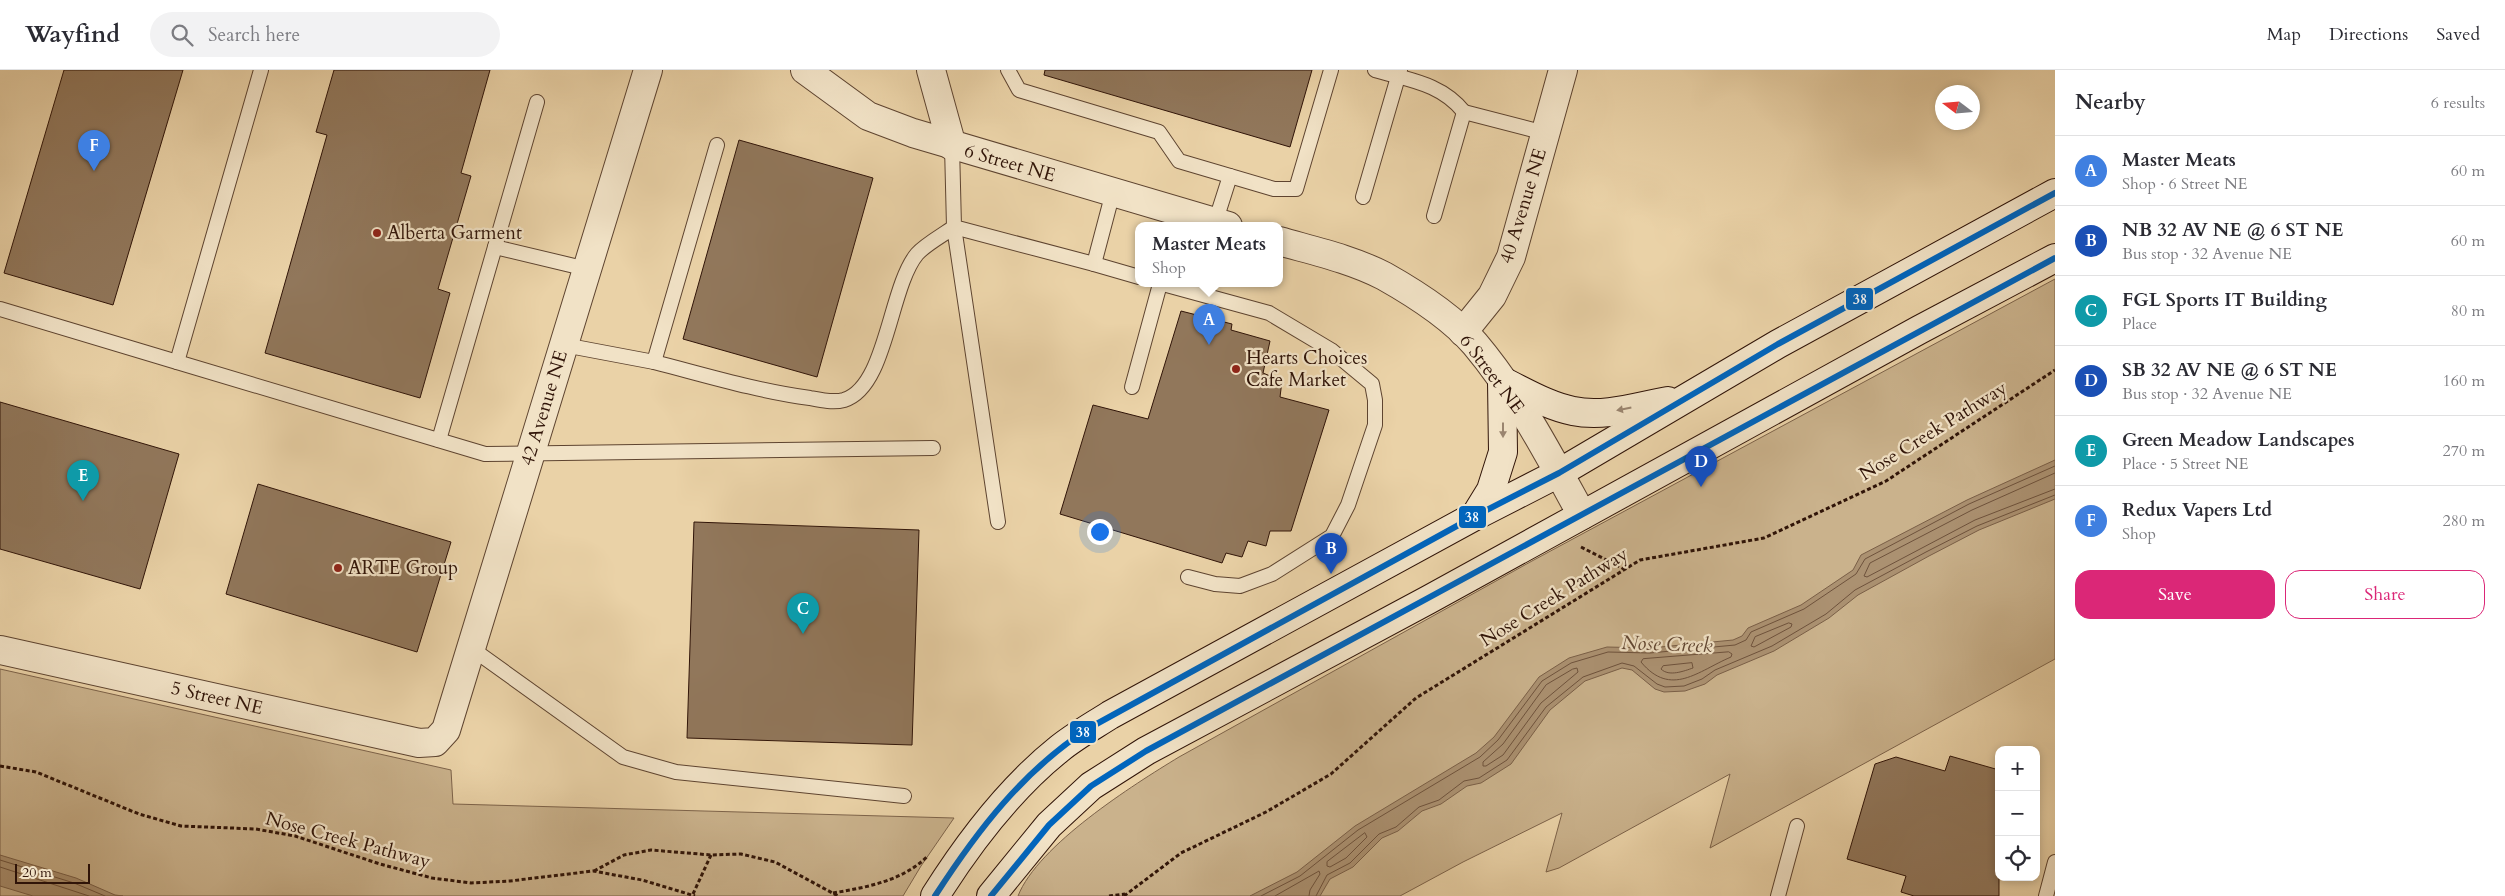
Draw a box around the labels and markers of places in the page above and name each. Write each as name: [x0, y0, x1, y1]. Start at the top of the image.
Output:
pin: F: [78, 130, 110, 171]
place label: Alberta Garment: [387, 220, 522, 246]
marker: Alberta Garment: [371, 227, 383, 239]
pin: A: [1193, 304, 1225, 345]
place label: Hearts Choices Cafe Market: [1246, 345, 1367, 393]
marker: Hearts Choices Cafe Market: [1230, 363, 1242, 375]
pin: D: [1685, 446, 1717, 487]
pin: E: [67, 460, 99, 501]
pin: B: [1315, 533, 1347, 574]
place label: ARTE Group: [348, 555, 458, 581]
marker: ARTE Group: [332, 562, 344, 574]
pin: C: [787, 593, 819, 634]

